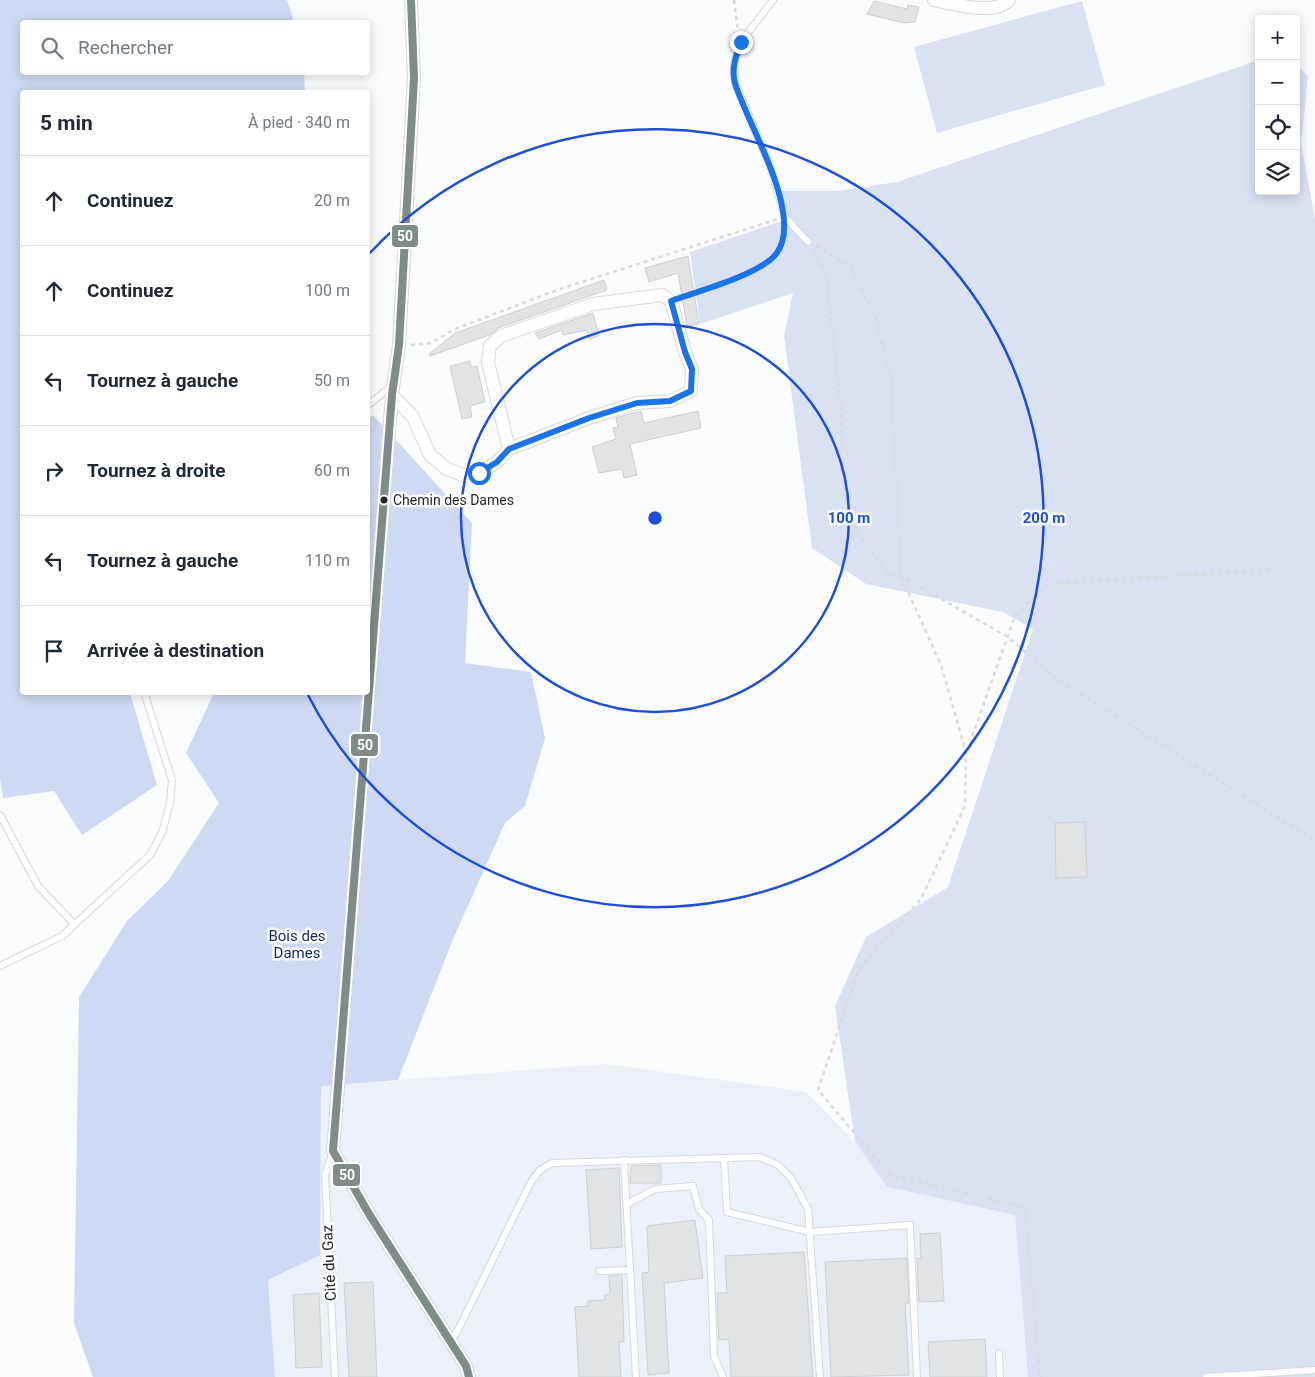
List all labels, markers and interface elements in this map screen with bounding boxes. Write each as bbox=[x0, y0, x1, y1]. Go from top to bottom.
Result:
map controls bbox=[1255, 15, 1300, 195]
button: + bbox=[1255, 15, 1300, 60]
search box bbox=[20, 20, 370, 75]
route end bbox=[730, 31, 753, 54]
icon: search bbox=[38, 34, 66, 62]
text: Rechercher bbox=[78, 36, 173, 59]
button: − bbox=[1255, 60, 1300, 105]
button: locate bbox=[1255, 105, 1300, 150]
text: 5 min bbox=[40, 111, 93, 135]
text: À pied · 340 m bbox=[248, 113, 350, 132]
button: layers bbox=[1255, 150, 1300, 195]
icon: ahead bbox=[40, 187, 68, 215]
text: Continuez bbox=[87, 189, 173, 212]
text: 20 m bbox=[314, 191, 350, 210]
line badge: 50 bbox=[391, 224, 419, 248]
text: 50 bbox=[397, 228, 413, 244]
icon: ahead bbox=[40, 277, 68, 305]
text: Continuez bbox=[87, 279, 173, 302]
text: 100 m bbox=[305, 281, 350, 300]
icon: left bbox=[40, 367, 68, 395]
text: Tournez à gauche bbox=[87, 369, 238, 392]
text: 50 m bbox=[314, 371, 350, 390]
icon: right bbox=[40, 457, 68, 485]
text: Tournez à droite bbox=[87, 459, 226, 482]
text: 60 m bbox=[314, 461, 350, 480]
route start bbox=[468, 462, 491, 485]
place label: Chemin des Dames bbox=[393, 492, 514, 508]
marker: Chemin des Dames bbox=[379, 495, 389, 505]
centre of rings bbox=[646, 509, 664, 527]
text: 100 m bbox=[828, 509, 870, 527]
text: 200 m bbox=[1023, 509, 1065, 527]
icon: left bbox=[40, 547, 68, 575]
text: Tournez à gauche bbox=[87, 549, 238, 572]
text: 110 m bbox=[305, 551, 350, 570]
icon: arrive bbox=[40, 637, 68, 665]
text: Arrivée à destination bbox=[87, 639, 264, 662]
line badge: 50 bbox=[350, 733, 379, 757]
text: 50 bbox=[357, 737, 373, 753]
park label: Bois des Dames bbox=[268, 927, 326, 962]
line badge: 50 bbox=[332, 1163, 361, 1187]
text: 50 bbox=[339, 1167, 355, 1183]
street label: Cité du Gaz bbox=[318, 1224, 340, 1302]

